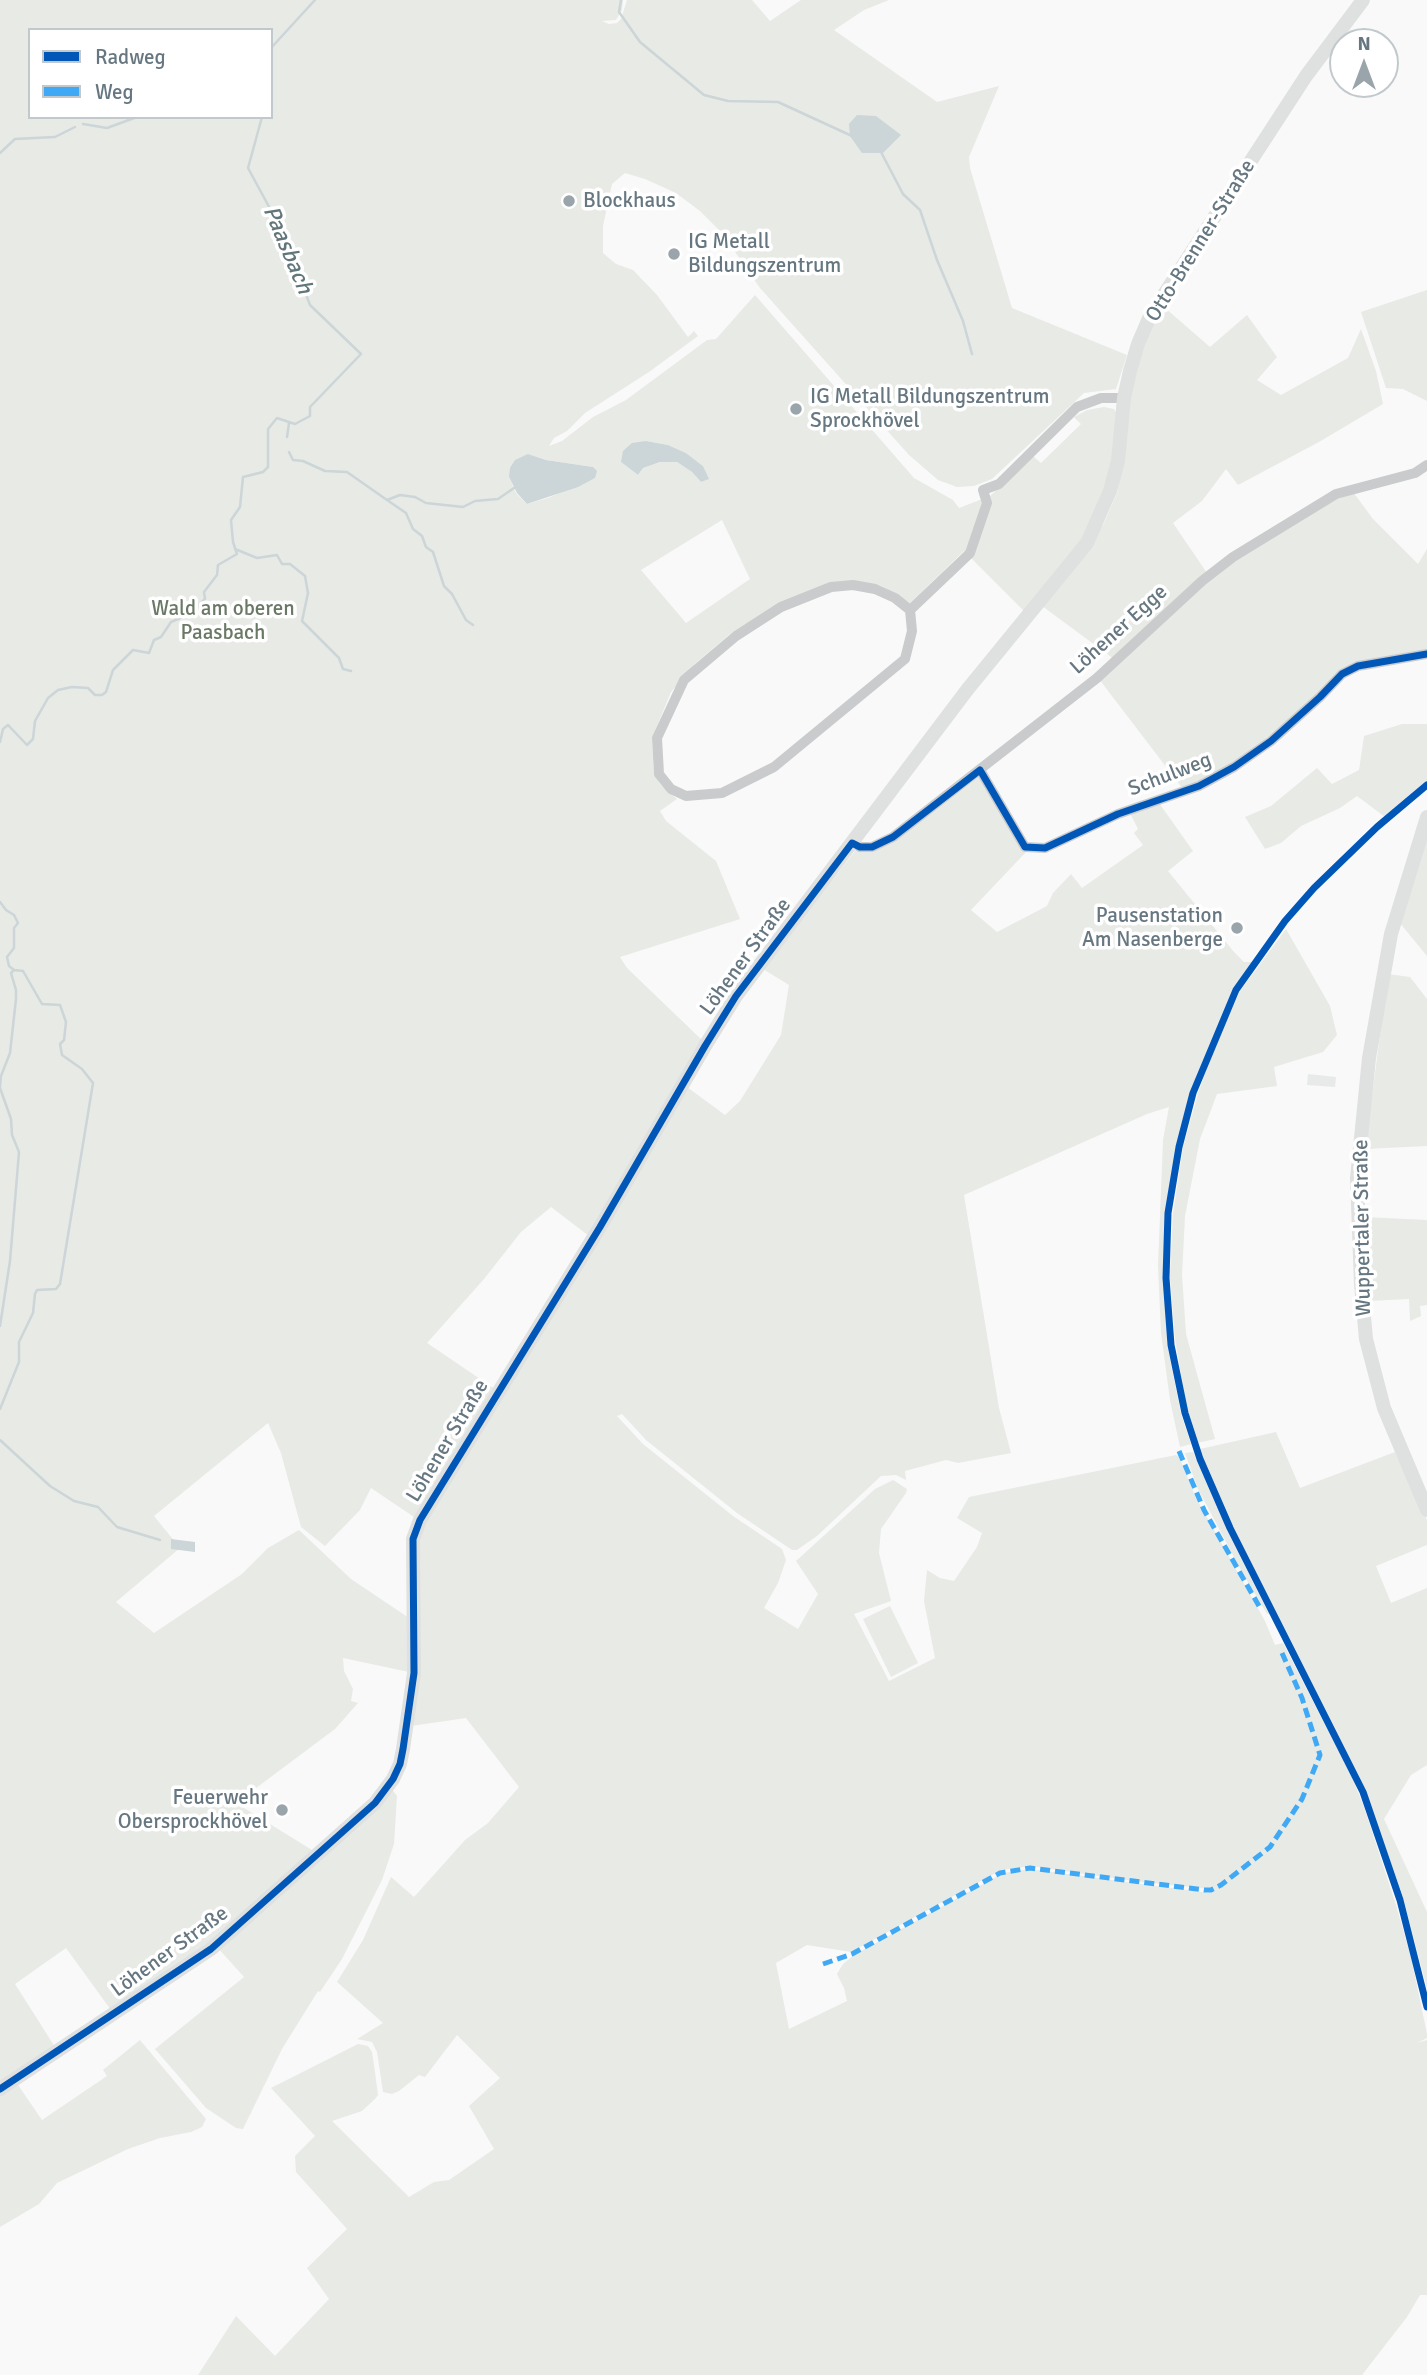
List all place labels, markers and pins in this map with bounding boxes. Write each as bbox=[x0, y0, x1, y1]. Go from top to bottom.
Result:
place label: Blockhaus bbox=[583, 188, 676, 214]
marker: Blockhaus bbox=[561, 193, 577, 209]
place label: IG Metall Bildungszentrum bbox=[688, 229, 841, 279]
marker: IG Metall Bildungszentrum bbox=[666, 246, 682, 262]
place label: IG Metall Bildungszentrum Sprockhövel bbox=[810, 384, 1050, 434]
marker: IG Metall Bildungszentrum Sprockhövel bbox=[788, 401, 804, 417]
place label: Pausenstation Am Nasenberge bbox=[1082, 903, 1223, 953]
marker: Pausenstation Am Nasenberge bbox=[1229, 920, 1245, 936]
place label: Feuerwehr Obersprockhövel bbox=[118, 1785, 268, 1835]
marker: Feuerwehr Obersprockhövel bbox=[274, 1802, 290, 1818]

